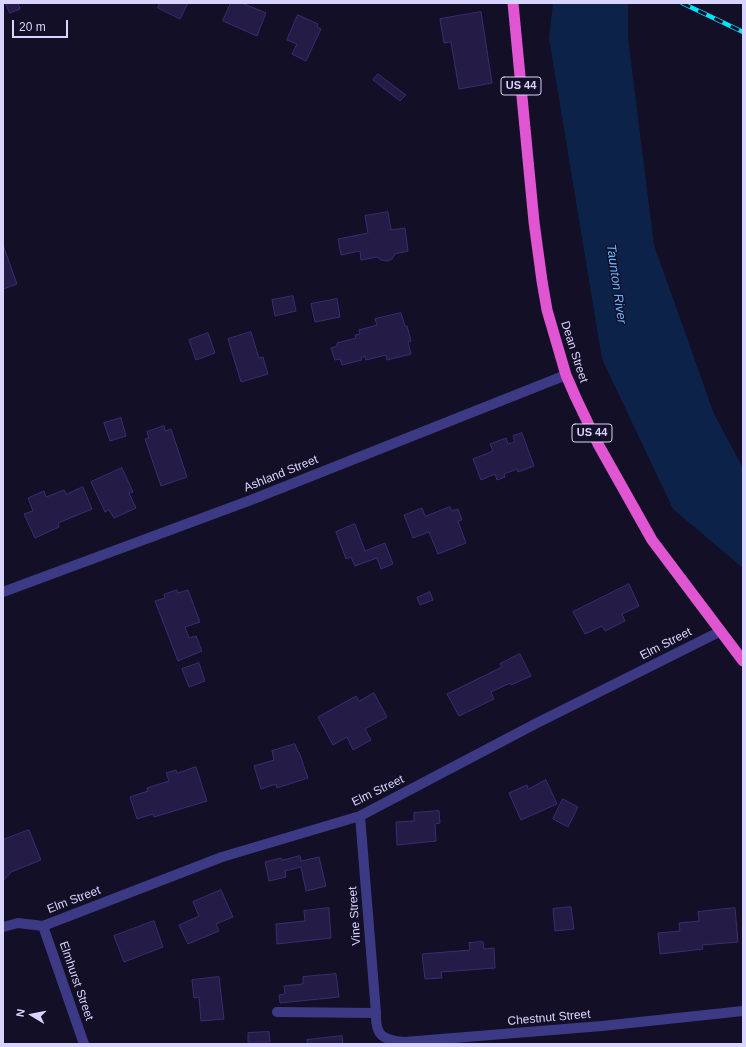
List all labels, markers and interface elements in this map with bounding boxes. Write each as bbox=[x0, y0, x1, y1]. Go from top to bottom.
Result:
scale bar bbox=[14, 12, 70, 38]
text: 20 m bbox=[19, 20, 46, 34]
road number: US 44 bbox=[501, 77, 541, 95]
water label: Taunton River bbox=[603, 243, 629, 325]
street label: Dean Street bbox=[557, 319, 591, 385]
road number: US 44 bbox=[572, 424, 612, 442]
street label: Ashland Street bbox=[242, 453, 320, 495]
street label: Elm Street bbox=[638, 625, 694, 663]
street label: Elm Street bbox=[350, 772, 406, 810]
street label: Elm Street bbox=[45, 883, 103, 917]
street label: Vine Street bbox=[346, 886, 364, 946]
street label: Elmhurst Street bbox=[56, 940, 96, 1022]
north arrow bbox=[12, 995, 52, 1035]
street label: Chestnut Street bbox=[507, 1007, 591, 1029]
text: N bbox=[14, 1008, 27, 1018]

